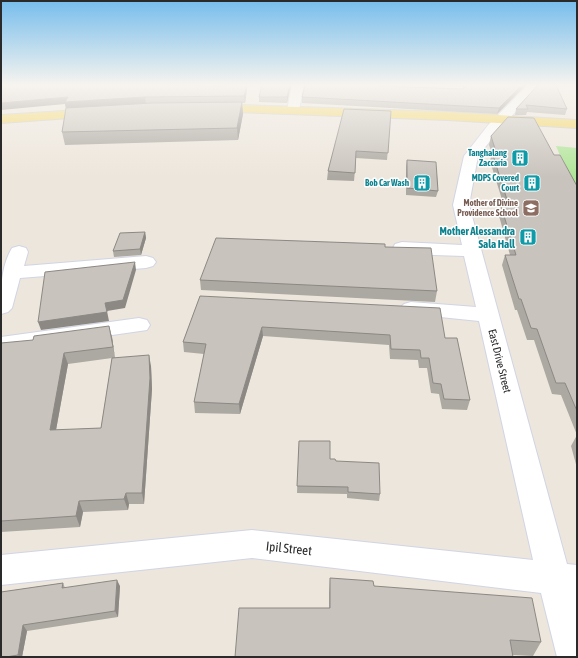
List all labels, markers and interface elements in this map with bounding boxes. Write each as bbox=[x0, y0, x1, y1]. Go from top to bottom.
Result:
place label: Tanghalang Zaccaria bbox=[468, 148, 507, 168]
building icon: Tanghalang Zaccaria bbox=[510, 148, 530, 168]
building icon: Bob Car Wash bbox=[412, 173, 432, 193]
place label: MDPS Covered Court bbox=[472, 173, 519, 193]
building icon: MDPS Covered Court bbox=[522, 173, 542, 193]
place label: Bob Car Wash bbox=[365, 178, 410, 188]
place label: Mother of Divine Providence School bbox=[457, 198, 519, 218]
school or university icon: Mother of Divine Providence School bbox=[521, 198, 541, 218]
place label: Mother Alessandra Sala Hall bbox=[439, 225, 516, 250]
building icon: Mother Alessandra Sala Hall bbox=[518, 227, 538, 247]
street label: East Drive Street bbox=[486, 328, 514, 394]
street label: Ipil Street bbox=[265, 539, 313, 558]

